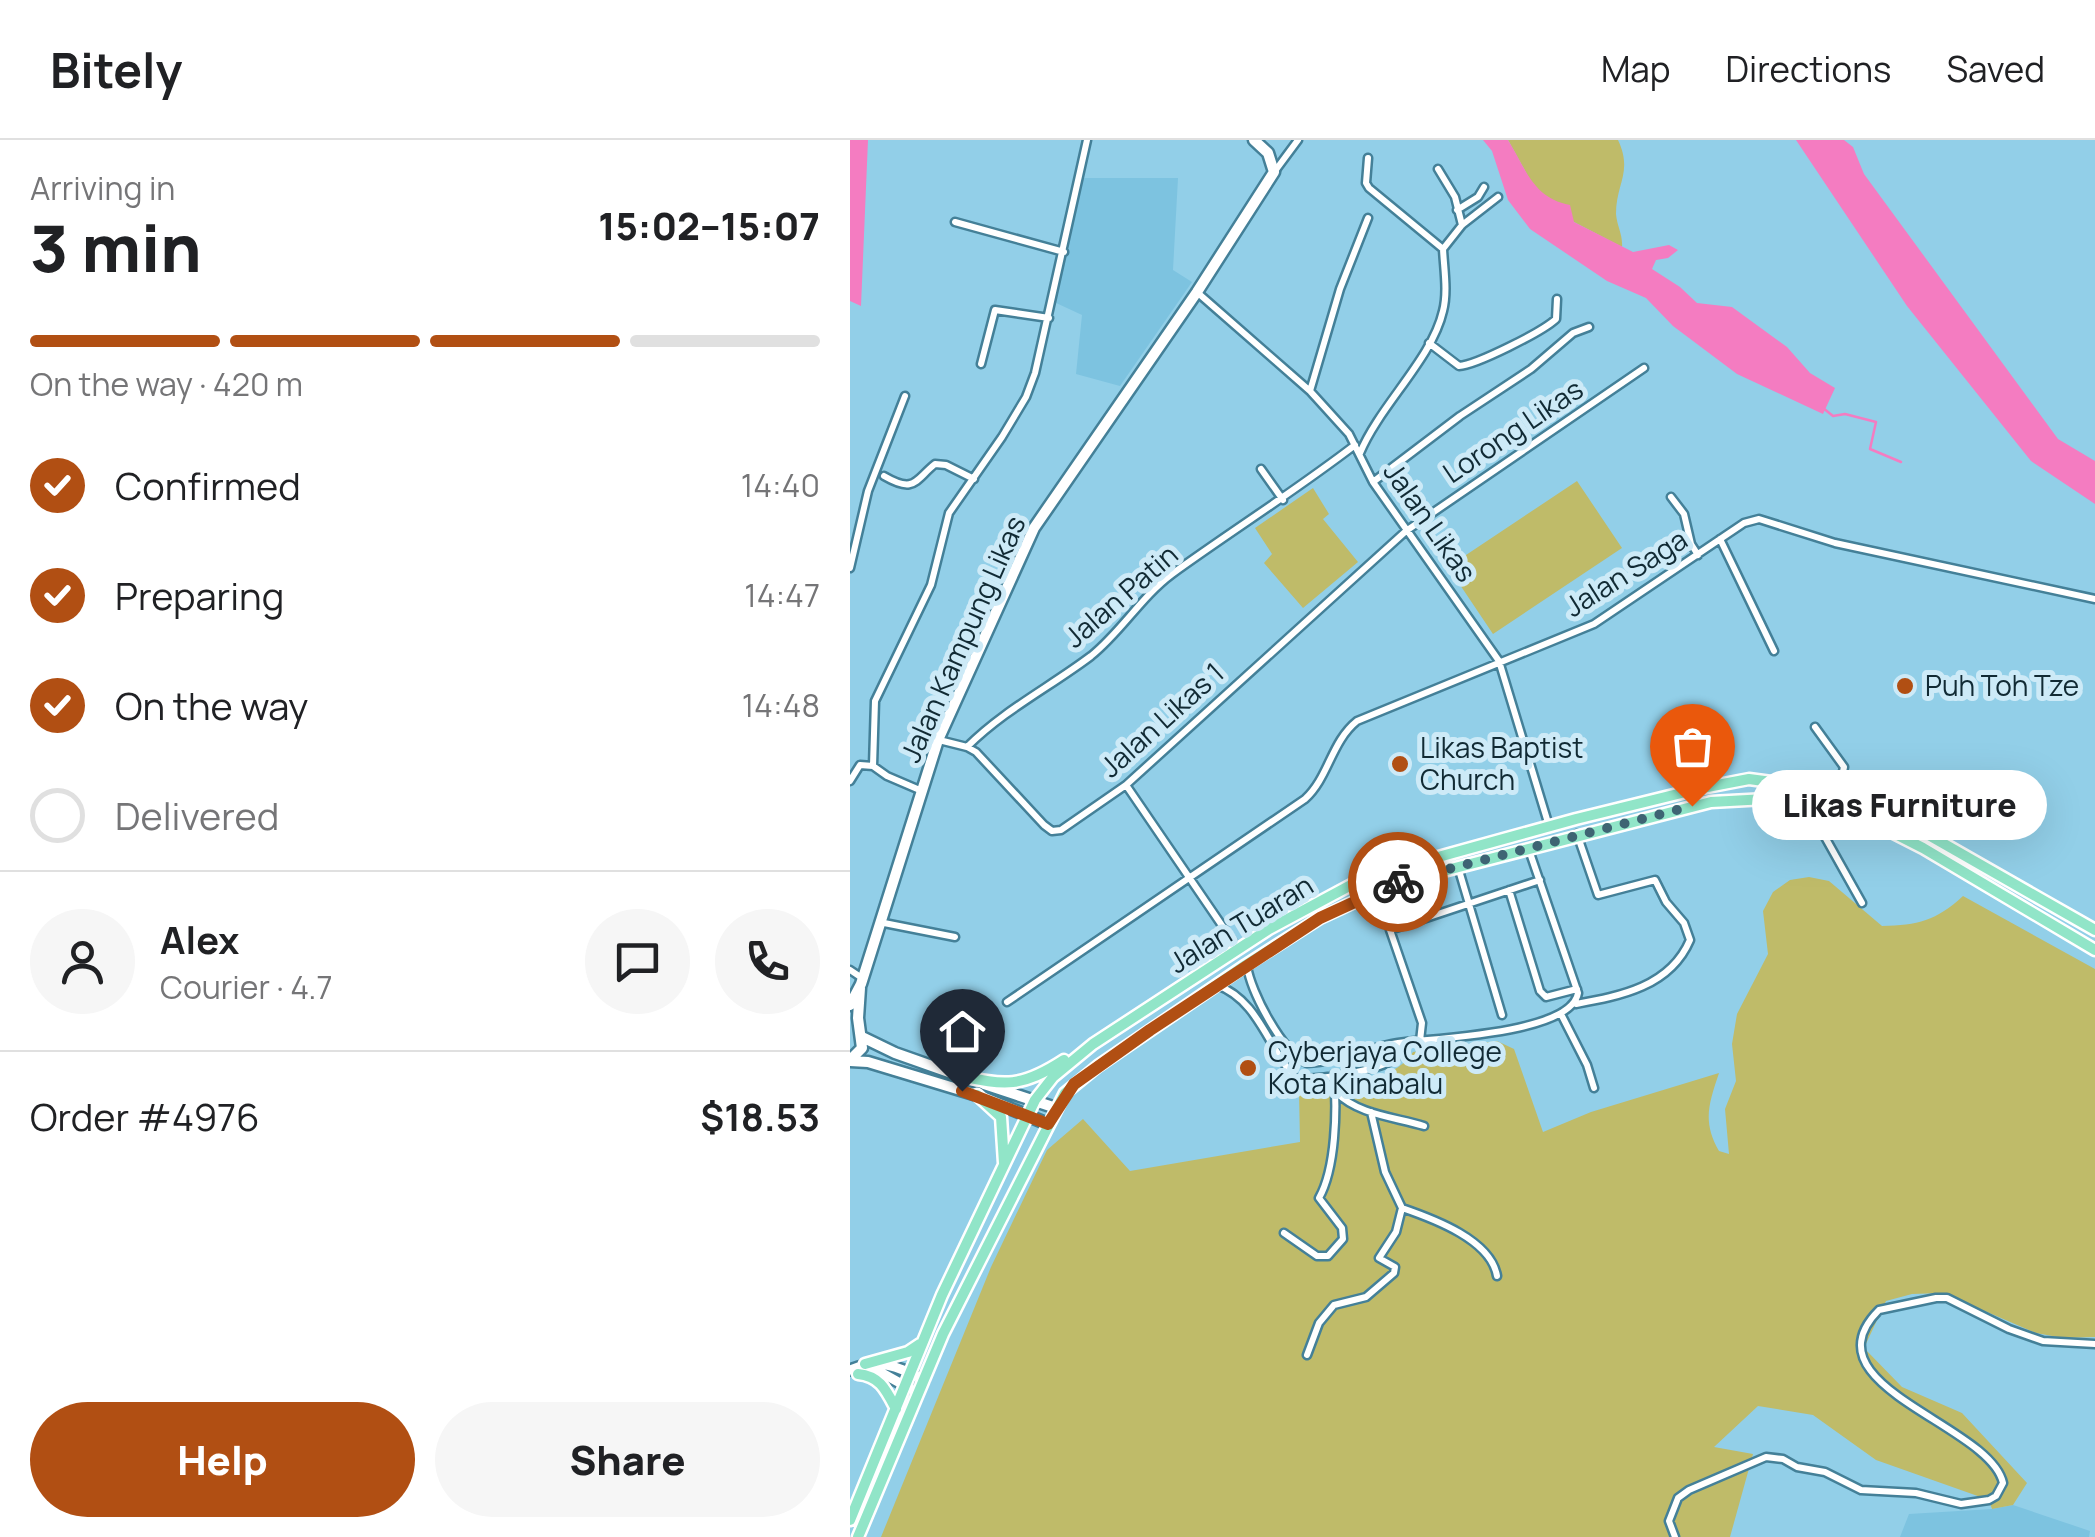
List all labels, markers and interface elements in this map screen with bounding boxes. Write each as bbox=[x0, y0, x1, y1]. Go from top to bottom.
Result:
text: Bitely bbox=[50, 37, 182, 102]
text: Map bbox=[1601, 45, 1671, 93]
text: Directions bbox=[1726, 45, 1891, 93]
text: Saved bbox=[1946, 45, 2045, 93]
text: Arriving in bbox=[30, 166, 175, 210]
text: 15:02–15:07 bbox=[598, 199, 820, 251]
text: 3 min bbox=[30, 203, 202, 292]
text: On the way · 420 m bbox=[30, 362, 303, 406]
street label: Lorong Likas bbox=[1435, 369, 1590, 491]
street label: Jalan Likas bbox=[1376, 454, 1486, 589]
icon: check bbox=[30, 458, 85, 513]
text: Confirmed bbox=[115, 459, 301, 511]
text: 14:40 bbox=[741, 463, 820, 507]
street label: Jalan Kampung Likas bbox=[891, 509, 1033, 768]
street label: Jalan Saga bbox=[1557, 520, 1694, 625]
street label: Jalan Patin bbox=[1055, 535, 1185, 655]
icon: check bbox=[30, 568, 85, 623]
text: Preparing bbox=[115, 569, 284, 621]
text: 14:47 bbox=[744, 573, 820, 617]
street label: Jalan Likas 1 bbox=[1091, 653, 1231, 785]
place label: Puh Toh Tze bbox=[1925, 666, 2079, 704]
marker: Puh Toh Tze bbox=[1894, 675, 1916, 697]
icon: check bbox=[30, 678, 85, 733]
text: On the way bbox=[115, 679, 308, 731]
text: 14:48 bbox=[742, 683, 820, 727]
pin bbox=[1650, 704, 1735, 807]
icon: bag bbox=[1665, 719, 1720, 774]
place label: Likas Baptist Church bbox=[1420, 728, 1584, 798]
marker: Likas Baptist Church bbox=[1389, 753, 1411, 775]
callout: Likas Furniture bbox=[1752, 771, 2047, 841]
text: Likas Furniture bbox=[1782, 783, 2017, 827]
text: Delivered bbox=[115, 789, 279, 841]
courier bbox=[1348, 832, 1448, 932]
icon: bike bbox=[1371, 855, 1426, 910]
street label: Jalan Tuaran bbox=[1161, 865, 1320, 981]
button: person bbox=[30, 909, 135, 1014]
button: chat bbox=[585, 909, 690, 1014]
button: phone bbox=[715, 909, 820, 1014]
text: Alex bbox=[160, 913, 239, 965]
text: Courier · 4.7 bbox=[160, 965, 333, 1009]
pin bbox=[920, 989, 1005, 1092]
icon: home bbox=[935, 1004, 990, 1059]
place label: Cyberjaya College Kota Kinabalu bbox=[1268, 1032, 1502, 1102]
marker: Cyberjaya College Kota Kinabalu bbox=[1237, 1057, 1259, 1079]
text: Order #4976 bbox=[30, 1090, 260, 1142]
text: $18.53 bbox=[700, 1090, 820, 1142]
button: Help bbox=[30, 1402, 415, 1517]
button: Share bbox=[435, 1402, 820, 1517]

